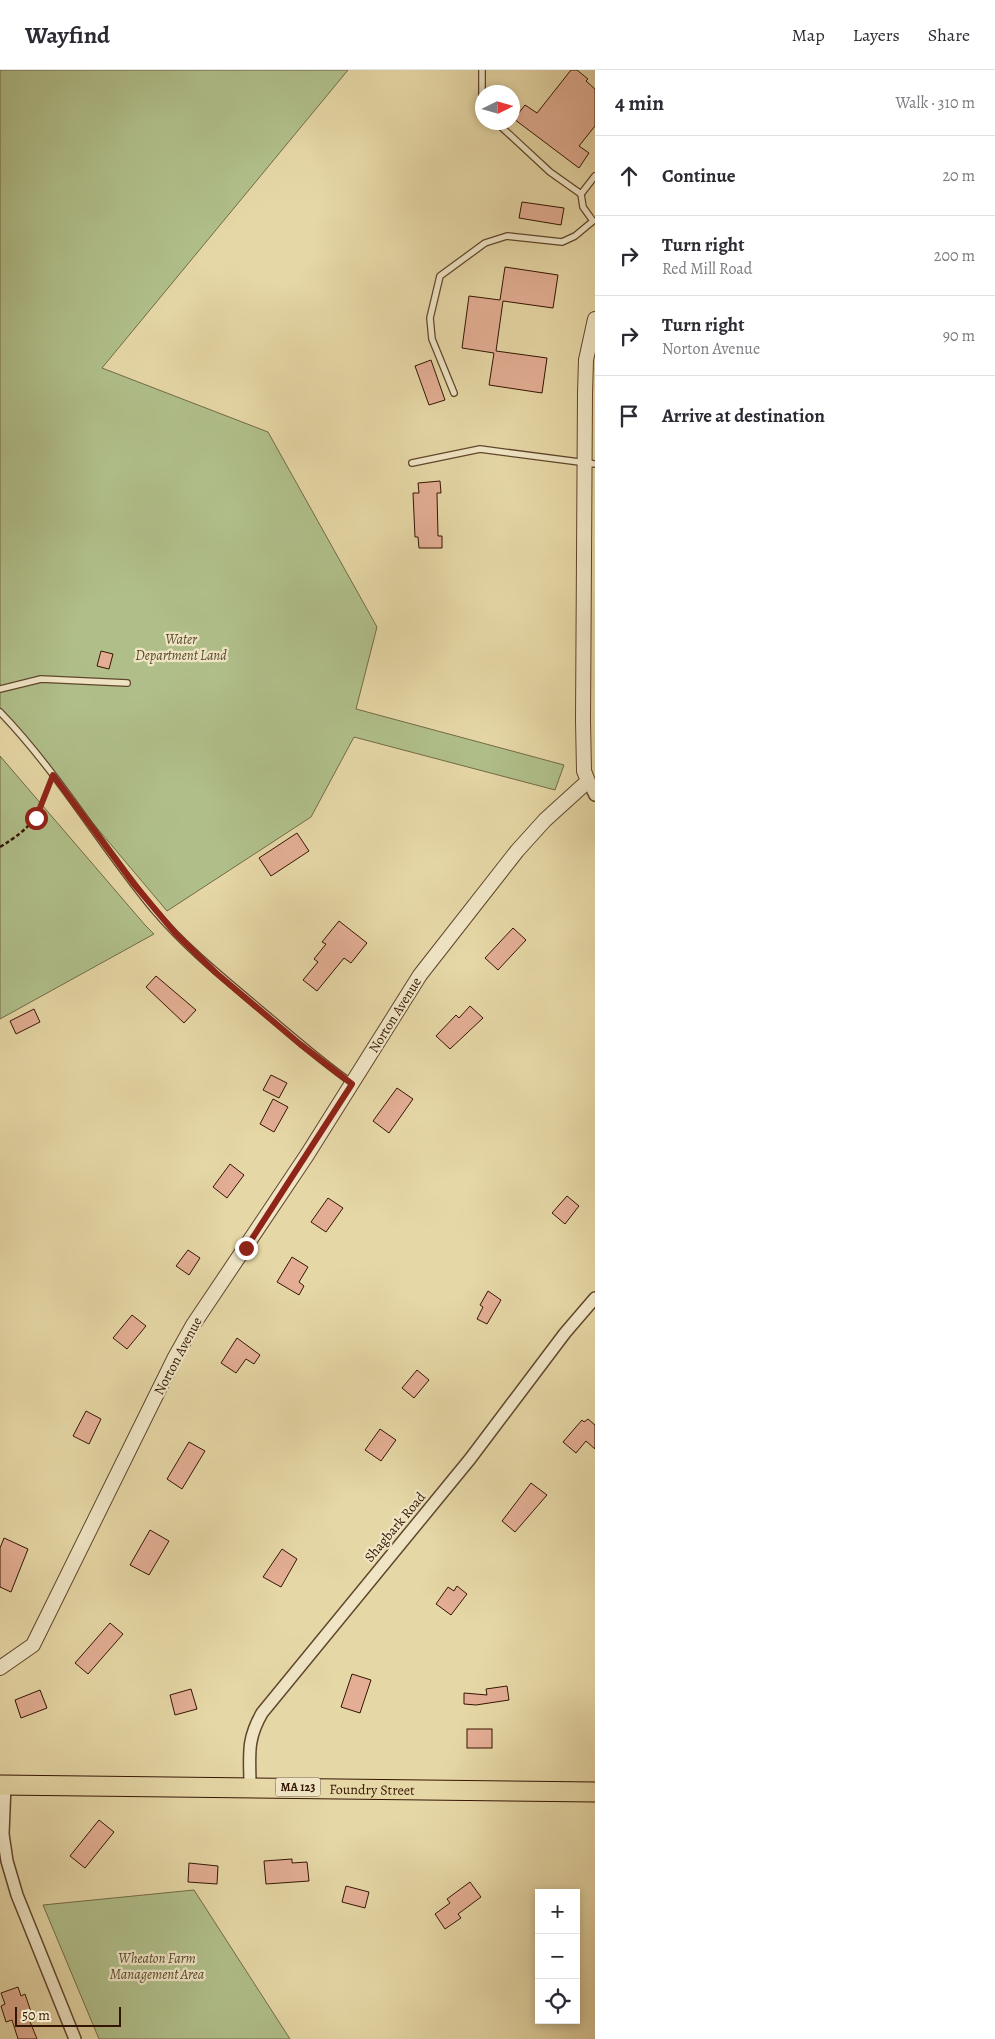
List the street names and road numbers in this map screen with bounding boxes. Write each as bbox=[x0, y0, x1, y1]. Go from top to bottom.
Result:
street label: Norton Avenue bbox=[364, 974, 426, 1056]
street label: Norton Avenue bbox=[149, 1314, 207, 1398]
street label: Shagbark Road bbox=[360, 1488, 430, 1566]
road number: MA 123 bbox=[276, 1778, 320, 1796]
street label: Foundry Street bbox=[329, 1779, 415, 1799]

